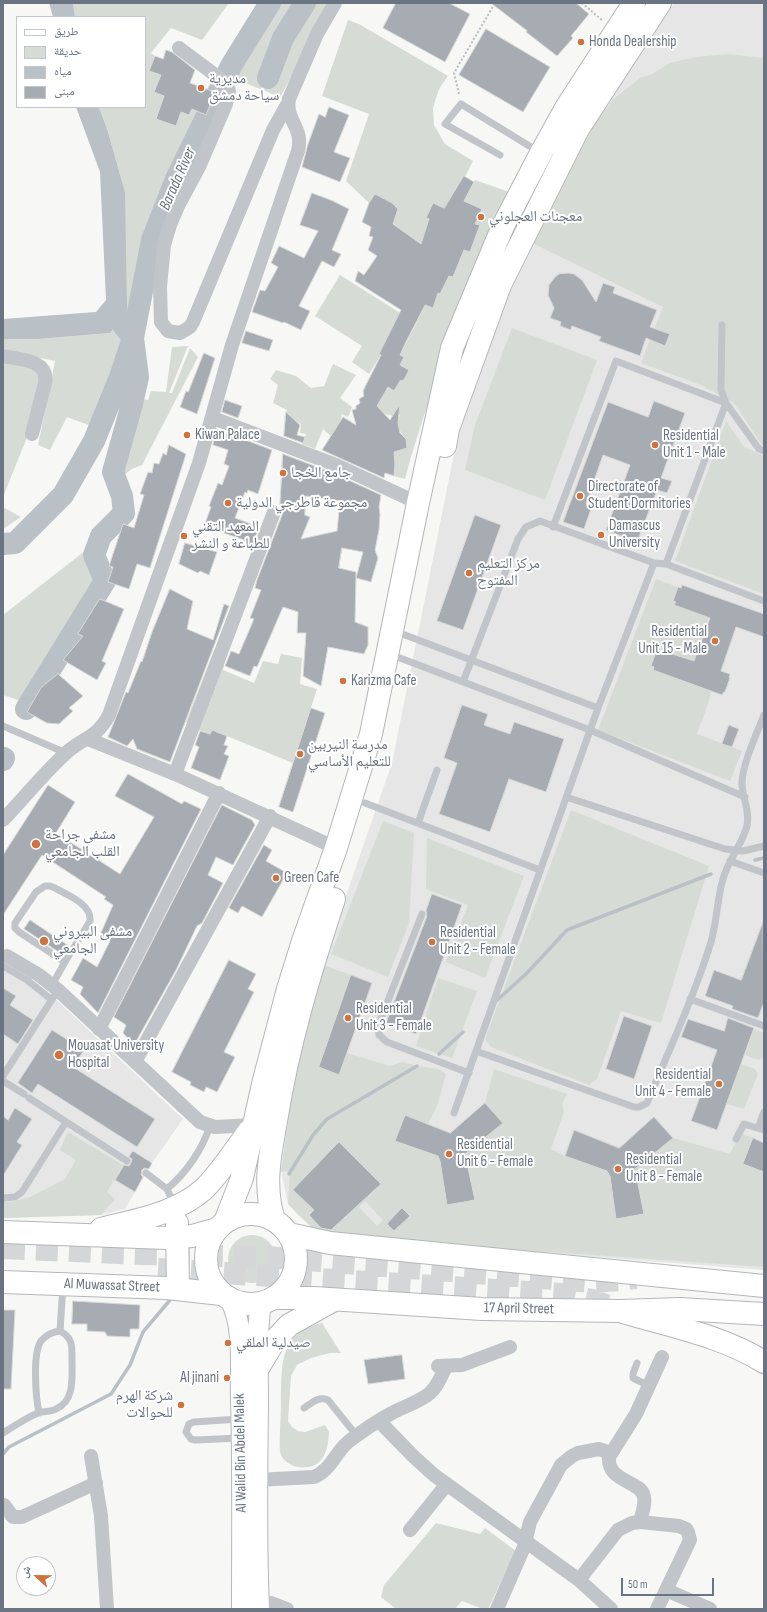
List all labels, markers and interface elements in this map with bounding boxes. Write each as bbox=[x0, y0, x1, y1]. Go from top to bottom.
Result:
legend bbox=[16, 16, 146, 108]
text: طريق bbox=[54, 24, 79, 39]
place label: Honda Dealership bbox=[589, 33, 677, 51]
marker: Honda Dealership bbox=[576, 37, 586, 47]
text: حديقة bbox=[54, 44, 82, 59]
text: مياه bbox=[54, 64, 72, 79]
place label: مديرية سياحة دمشق bbox=[209, 70, 279, 105]
marker: مديرية سياحة دمشق bbox=[196, 83, 206, 93]
text: مبنى bbox=[54, 84, 75, 99]
water label: Barada River bbox=[156, 145, 200, 213]
place label: معجنات العجلوني bbox=[489, 208, 582, 226]
marker: معجنات العجلوني bbox=[476, 212, 486, 222]
place label: Kiwan Palace bbox=[195, 426, 260, 444]
place label: Residential Unit 1 - Male bbox=[663, 427, 726, 462]
marker: Kiwan Palace bbox=[182, 430, 192, 440]
marker: Residential Unit 1 - Male bbox=[650, 440, 660, 450]
place label: جامع الخجا bbox=[291, 464, 351, 482]
marker: جامع الخجا bbox=[278, 468, 288, 478]
place label: Directorate of Student Dormitories bbox=[588, 478, 691, 513]
marker: Directorate of Student Dormitories bbox=[575, 491, 585, 501]
place label: مجموعة قاطرجي الدولية bbox=[236, 494, 367, 512]
marker: مجموعة قاطرجي الدولية bbox=[223, 498, 233, 508]
place label: Damascus University bbox=[609, 517, 660, 552]
place label: المعهد التقني للطباعة و النشر bbox=[192, 518, 270, 553]
marker: Damascus University bbox=[596, 530, 606, 540]
marker: المعهد التقني للطباعة و النشر bbox=[179, 531, 189, 541]
place label: مركز التعليم المفتوح bbox=[477, 555, 540, 590]
marker: مركز التعليم المفتوح bbox=[464, 568, 474, 578]
place label: Residential Unit 15 - Male bbox=[638, 623, 707, 658]
marker: Residential Unit 15 - Male bbox=[710, 636, 720, 646]
place label: Karizma Cafe bbox=[351, 672, 417, 690]
marker: Karizma Cafe bbox=[338, 676, 348, 686]
place label: مدرسة النيربين للتعليم الأساسي bbox=[308, 736, 391, 771]
marker: مدرسة النيربين للتعليم الأساسي bbox=[295, 749, 305, 759]
place label: مشفى جراحة القلب الجامعي bbox=[45, 826, 120, 861]
marker: مشفى جراحة القلب الجامعي bbox=[30, 838, 42, 850]
place label: Green Cafe bbox=[284, 869, 339, 887]
marker: Green Cafe bbox=[271, 873, 281, 883]
place label: مشفى البيروني الجامعي bbox=[53, 923, 132, 958]
place label: Residential Unit 2 - Female bbox=[440, 924, 516, 959]
marker: مشفى البيروني الجامعي bbox=[38, 935, 50, 947]
marker: Residential Unit 2 - Female bbox=[427, 937, 437, 947]
place label: Residential Unit 3 - Female bbox=[356, 1000, 432, 1035]
marker: Residential Unit 3 - Female bbox=[343, 1013, 353, 1023]
place label: Mouasat University Hospital bbox=[68, 1037, 164, 1072]
marker: Mouasat University Hospital bbox=[53, 1049, 65, 1061]
place label: Residential Unit 4 - Female bbox=[635, 1066, 711, 1101]
marker: Residential Unit 4 - Female bbox=[714, 1079, 724, 1089]
place label: Residential Unit 6 - Female bbox=[457, 1136, 533, 1171]
marker: Residential Unit 6 - Female bbox=[444, 1149, 454, 1159]
place label: Residential Unit 8 - Female bbox=[626, 1151, 702, 1186]
marker: Residential Unit 8 - Female bbox=[613, 1164, 623, 1174]
street label: Al Muwassat Street bbox=[64, 1275, 160, 1297]
street label: 17 April Street bbox=[484, 1299, 554, 1319]
place label: صيدلية الملقي bbox=[236, 1334, 311, 1352]
marker: صيدلية الملقي bbox=[223, 1338, 233, 1348]
place label: Al jinani bbox=[180, 1369, 219, 1387]
marker: Al jinani bbox=[222, 1373, 232, 1383]
place label: شركة الهرم للحوالات bbox=[116, 1387, 173, 1422]
street label: Al Walid Bin Abdel Malek bbox=[231, 1393, 251, 1513]
marker: شركة الهرم للحوالات bbox=[176, 1400, 186, 1410]
north arrow bbox=[16, 1556, 56, 1596]
text: ش bbox=[17, 1564, 34, 1580]
scale bar bbox=[623, 1570, 716, 1596]
text: 50 m bbox=[628, 1577, 648, 1592]

